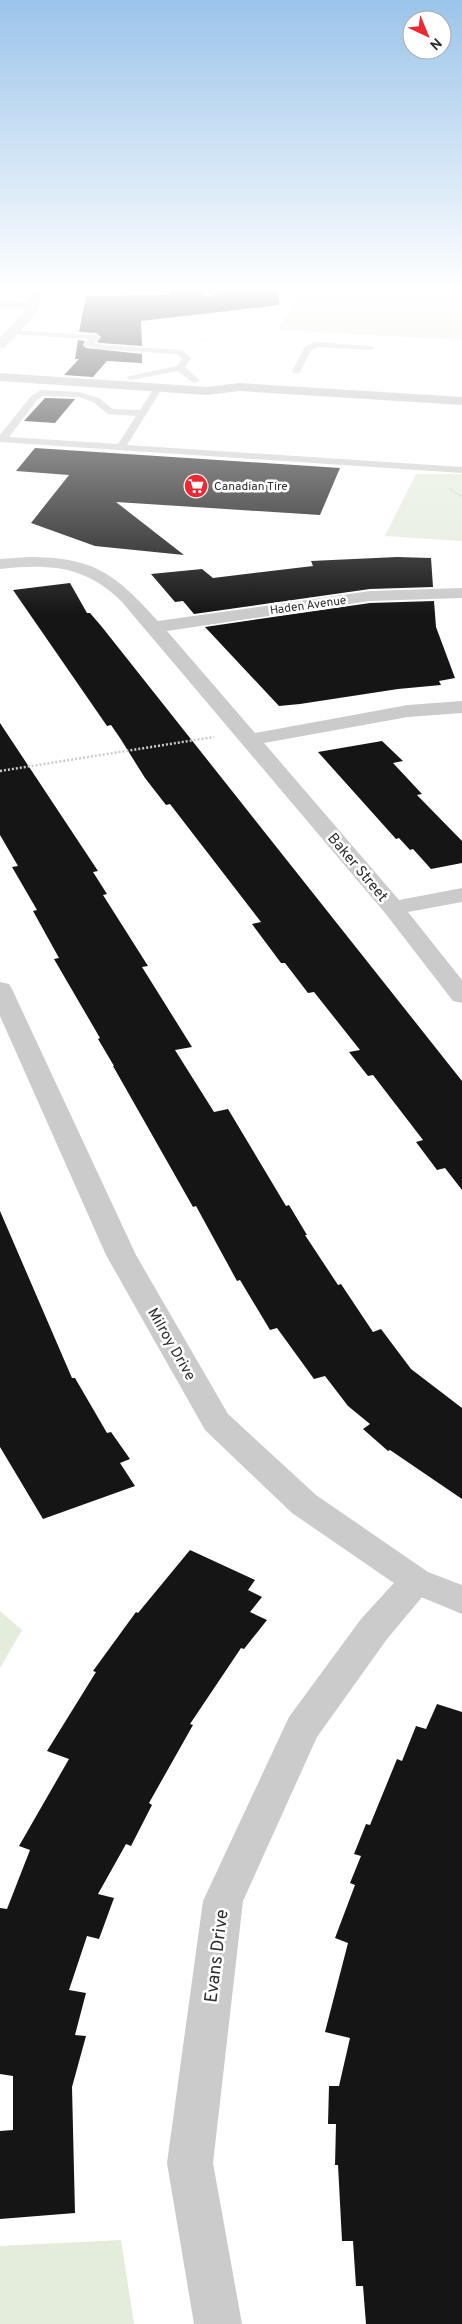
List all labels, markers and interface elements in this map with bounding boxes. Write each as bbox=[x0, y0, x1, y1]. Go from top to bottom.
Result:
north arrow bbox=[402, 10, 452, 60]
text: N bbox=[425, 34, 445, 53]
supermarket icon: Canadian Tire bbox=[183, 473, 209, 499]
place label: Canadian Tire bbox=[214, 479, 288, 495]
street label: Haden Avenue bbox=[269, 593, 347, 619]
street label: Baker Street bbox=[322, 830, 391, 906]
street label: Milroy Drive bbox=[142, 1305, 199, 1384]
street label: Evans Drive bbox=[200, 1908, 235, 2004]

